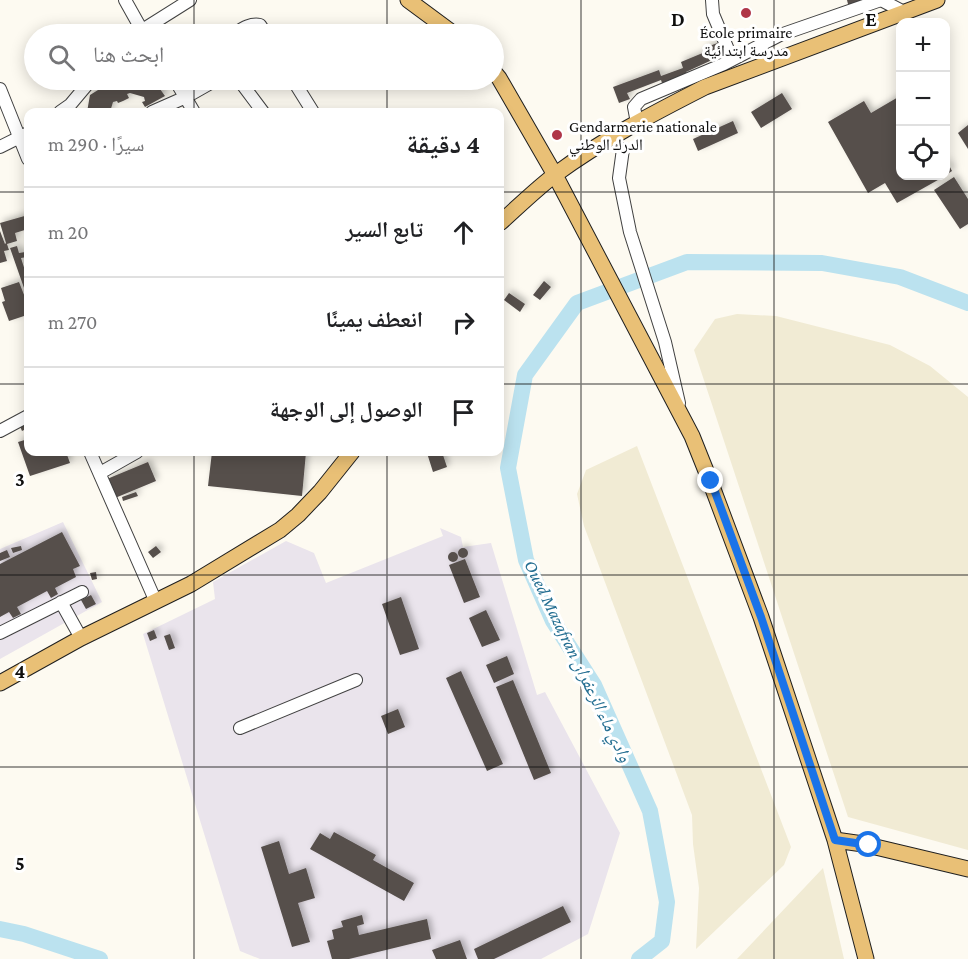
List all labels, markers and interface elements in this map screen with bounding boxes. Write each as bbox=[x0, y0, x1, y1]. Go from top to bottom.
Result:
marker: École primaire مدرسة ابتدائية bbox=[739, 6, 753, 20]
text: D bbox=[671, 8, 685, 30]
text: E bbox=[865, 8, 877, 30]
map controls bbox=[896, 18, 950, 180]
button: + bbox=[896, 18, 950, 72]
search box bbox=[24, 24, 504, 90]
place label: École primaire مدرسة ابتدائية bbox=[700, 24, 792, 60]
icon: search bbox=[45, 41, 78, 74]
text: ابحث هنا bbox=[93, 42, 164, 67]
button: − bbox=[896, 72, 950, 126]
place label: Gendarmerie nationale الدرك الوطني bbox=[569, 118, 717, 157]
button: locate bbox=[896, 126, 950, 180]
marker: Gendarmerie nationale الدرك الوطني bbox=[550, 128, 564, 142]
text: 4 دقيقة bbox=[406, 130, 480, 159]
text: سيرًا · 290 m bbox=[48, 133, 144, 155]
icon: ahead bbox=[447, 216, 480, 249]
text: تابع السير bbox=[345, 217, 423, 242]
text: 20 m bbox=[48, 221, 89, 243]
icon: right bbox=[447, 306, 480, 339]
text: انعطف يمينًا bbox=[325, 307, 423, 332]
text: 270 m bbox=[48, 311, 97, 333]
icon: arrive bbox=[447, 396, 480, 429]
text: الوصول إلى الوجهة bbox=[270, 397, 423, 422]
route end bbox=[697, 467, 723, 493]
text: 3 bbox=[15, 468, 25, 490]
water label: Oued Mazafran وادي ماء الزعفران bbox=[516, 557, 636, 768]
text: 4 bbox=[15, 660, 26, 682]
route start bbox=[855, 831, 881, 857]
text: 5 bbox=[15, 852, 25, 874]

